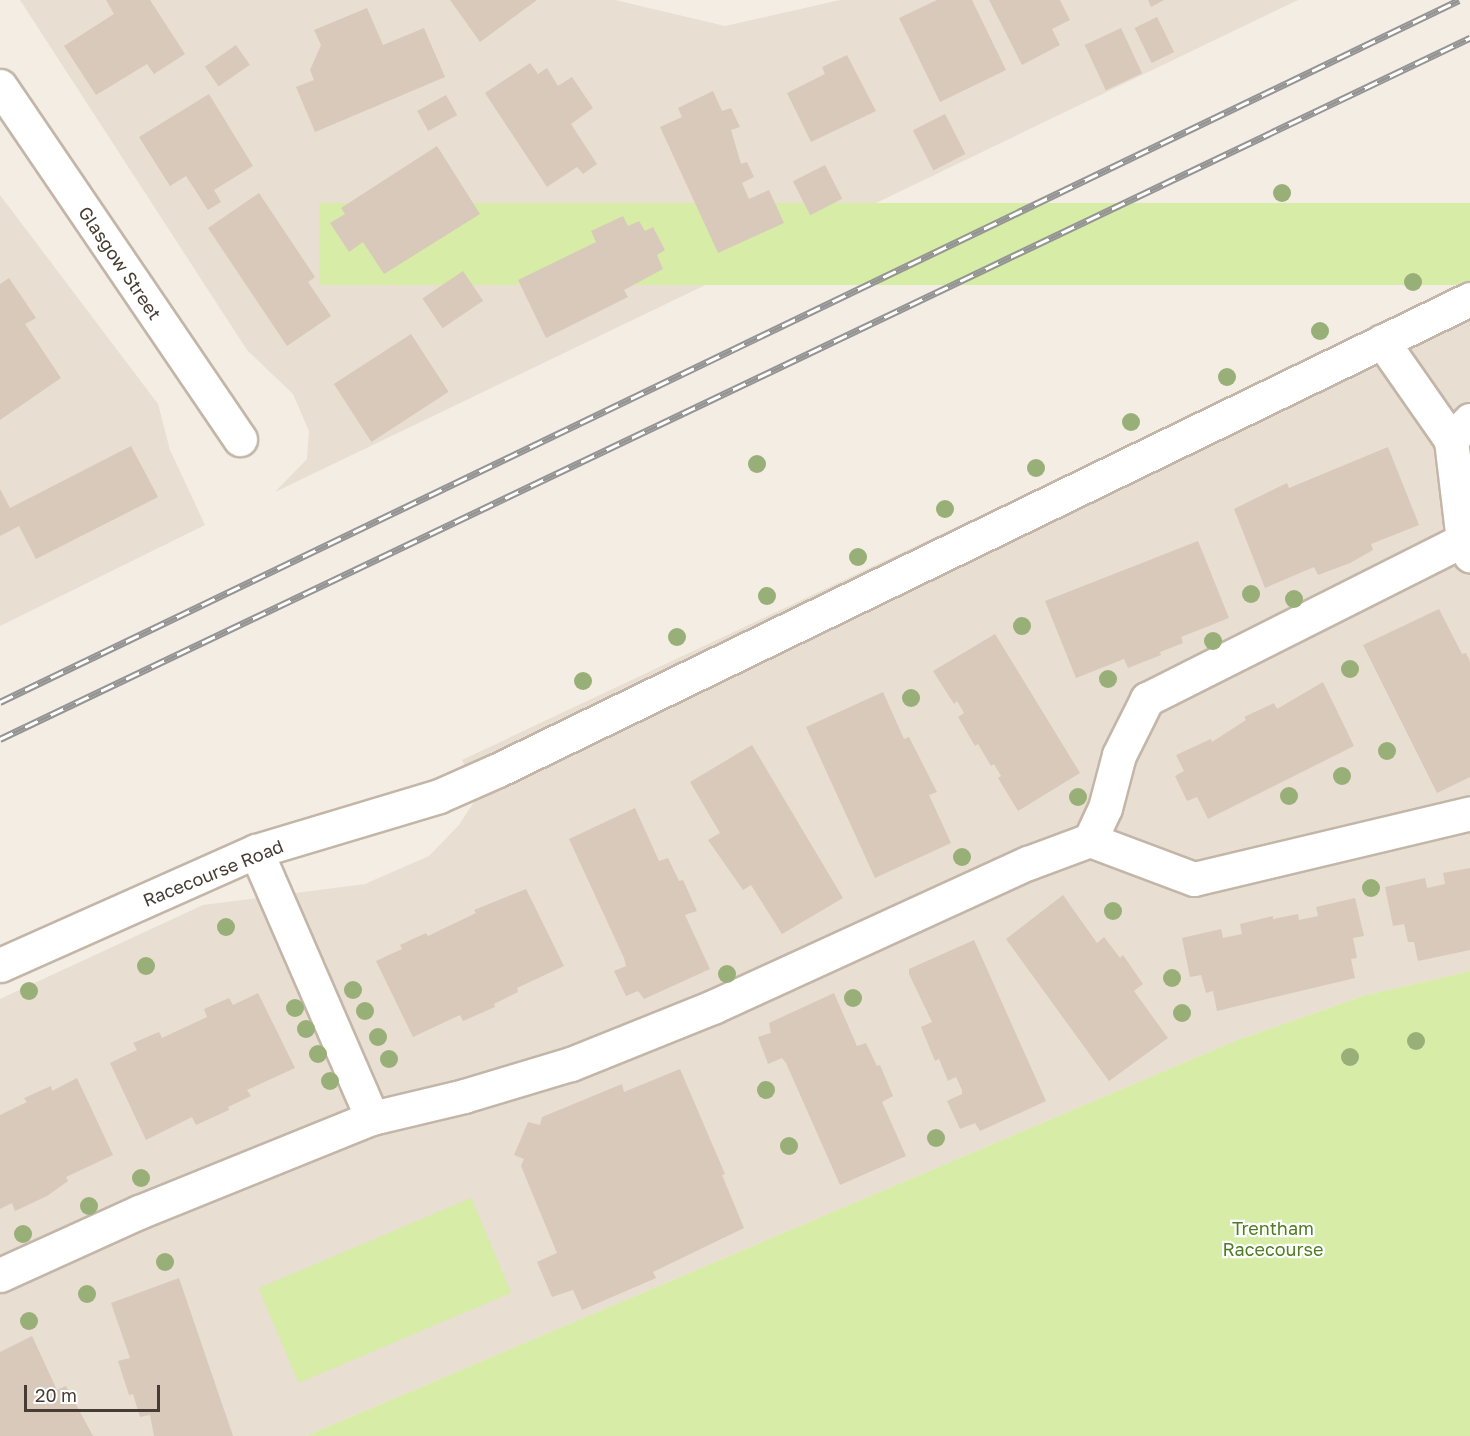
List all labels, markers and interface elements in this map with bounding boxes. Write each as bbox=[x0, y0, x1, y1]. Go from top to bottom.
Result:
street label: Glasgow Street bbox=[74, 202, 166, 324]
street label: Racecourse Road bbox=[140, 835, 286, 911]
park label: Trentham Racecourse bbox=[1223, 1218, 1323, 1260]
scale bar bbox=[27, 1373, 164, 1411]
text: 20 m bbox=[35, 1384, 77, 1406]

